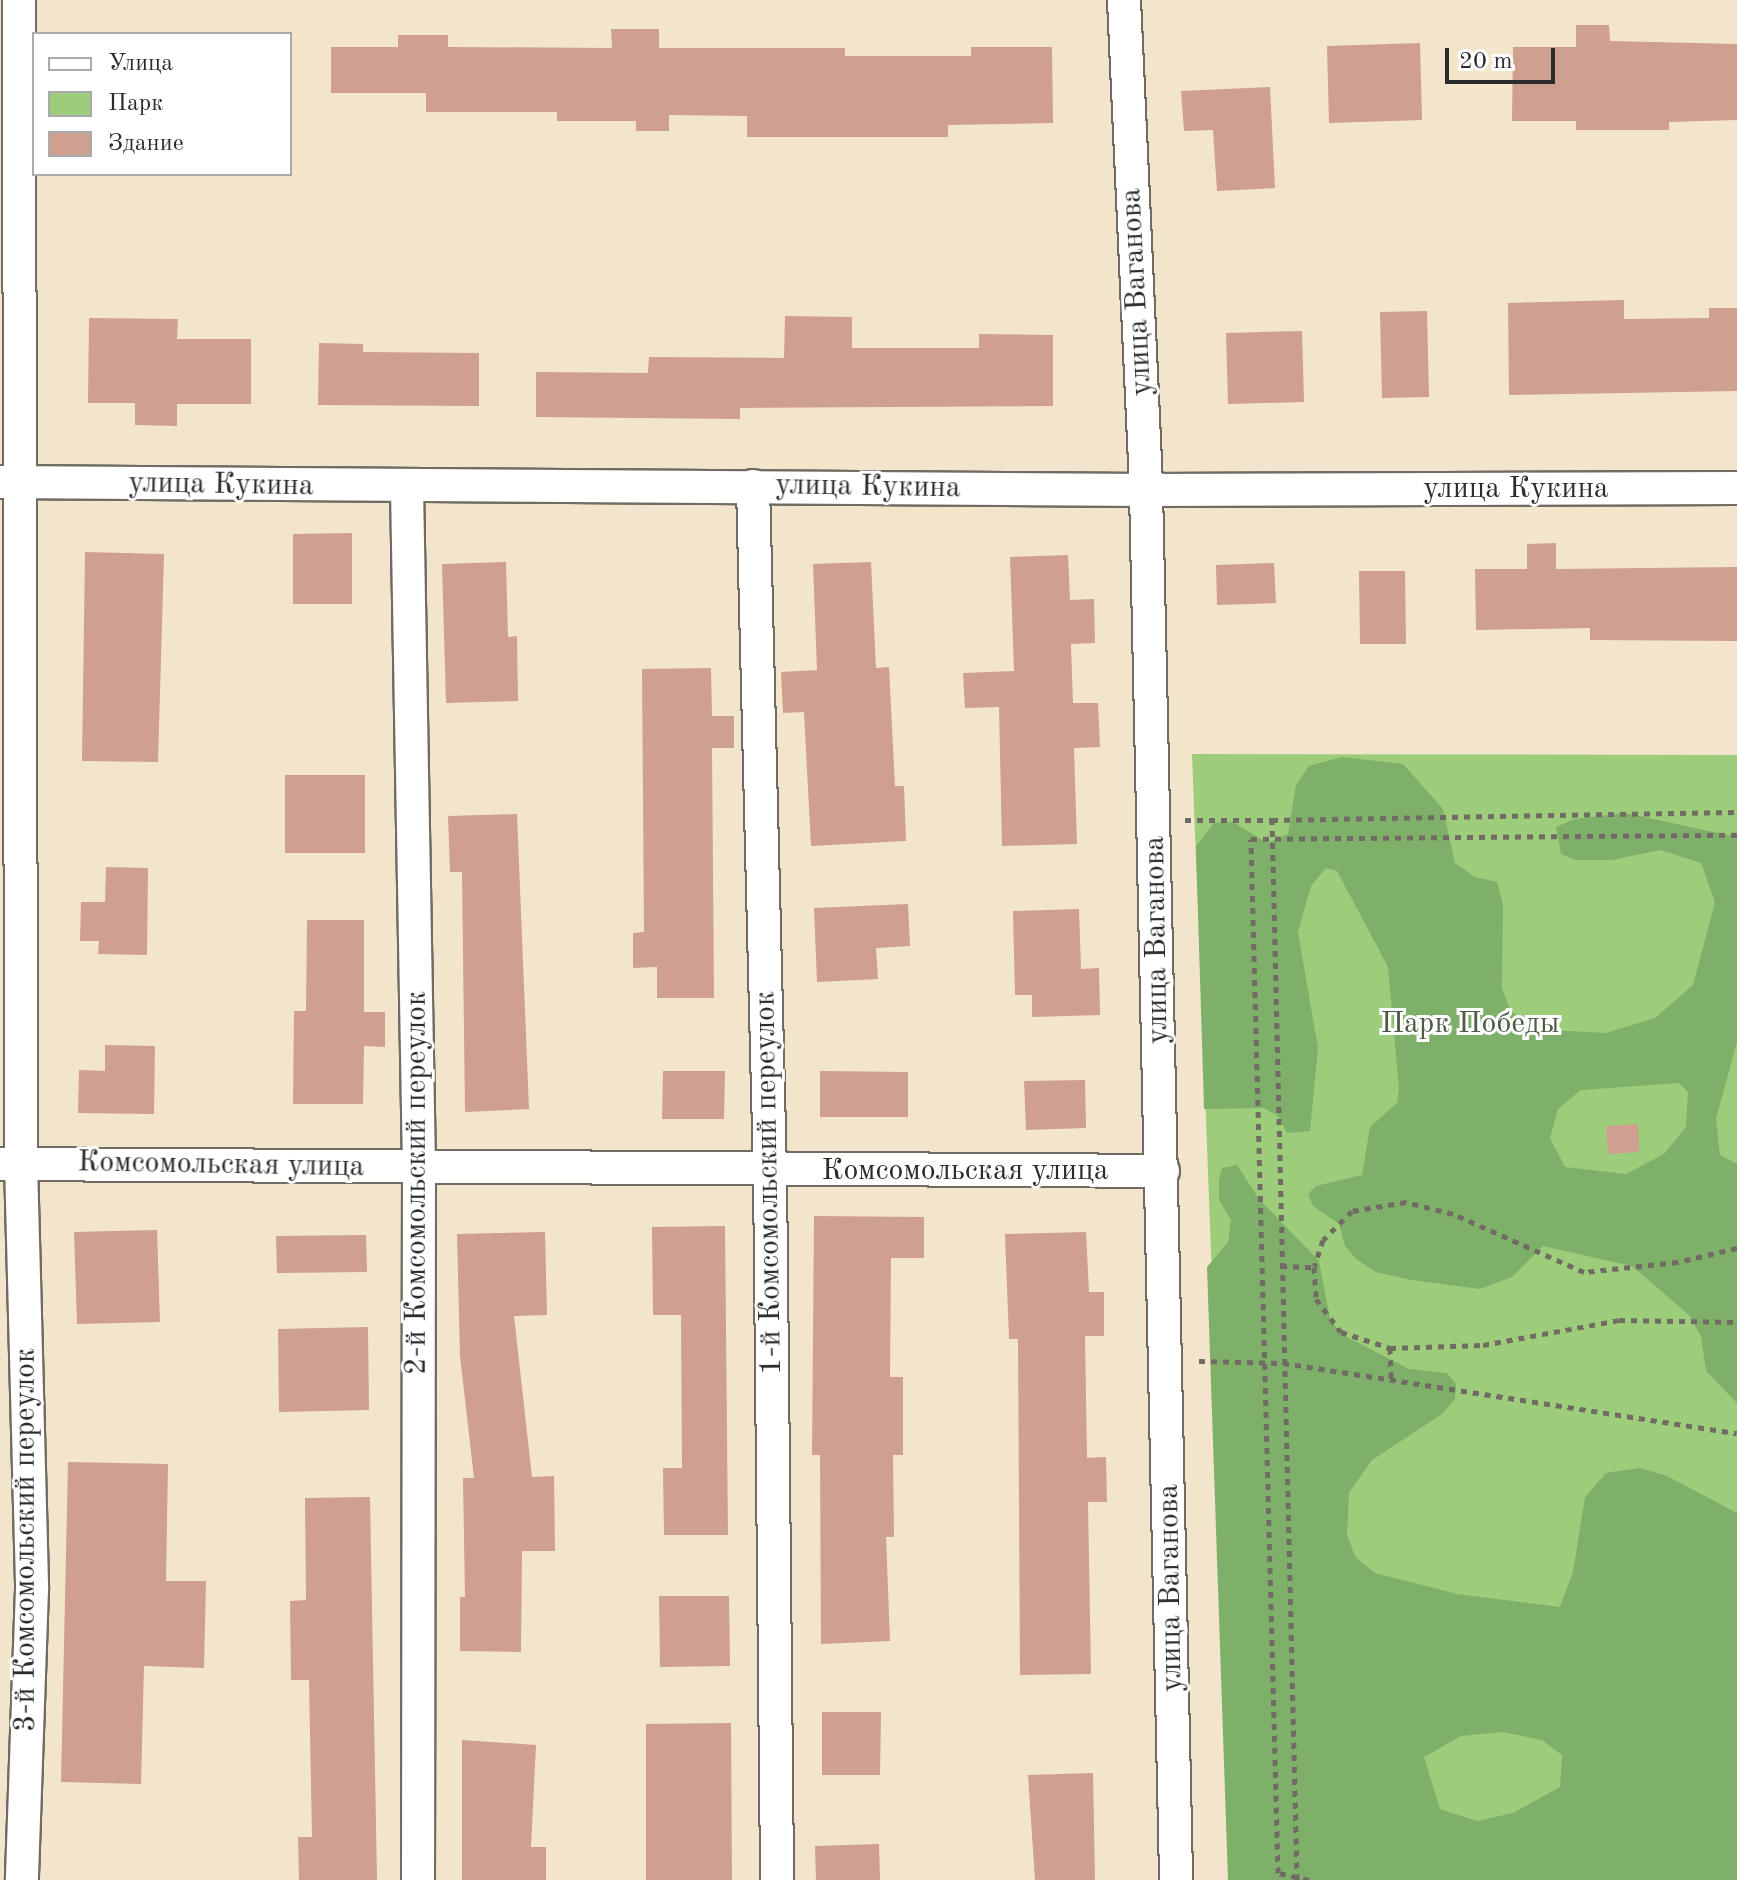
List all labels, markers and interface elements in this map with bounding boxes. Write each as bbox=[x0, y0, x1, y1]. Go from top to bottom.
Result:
legend bbox=[32, 32, 292, 176]
scale bar bbox=[1449, 32, 1559, 82]
text: 20 m bbox=[1459, 50, 1513, 74]
text: Улица bbox=[108, 52, 173, 76]
text: Парк bbox=[108, 92, 163, 116]
text: Здание bbox=[108, 132, 184, 156]
street label: улица Ваганова bbox=[1114, 187, 1160, 397]
street label: улица Кукина bbox=[128, 465, 314, 505]
street label: улица Кукина bbox=[775, 467, 961, 507]
street label: улица Кукина bbox=[1423, 471, 1609, 507]
street label: улица Ваганова bbox=[1137, 836, 1177, 1044]
street label: 2-й Комсомольский переулок bbox=[399, 991, 435, 1375]
street label: 1-й Комсомольский переулок bbox=[748, 991, 790, 1375]
park label: Парк Победы bbox=[1380, 1006, 1560, 1042]
street label: Комсомольская улица bbox=[77, 1144, 365, 1186]
street label: Комсомольская улица bbox=[822, 1153, 1108, 1189]
street label: 3-й Комсомольский переулок bbox=[8, 1348, 44, 1732]
street label: улица Ваганова bbox=[1151, 1484, 1191, 1692]

